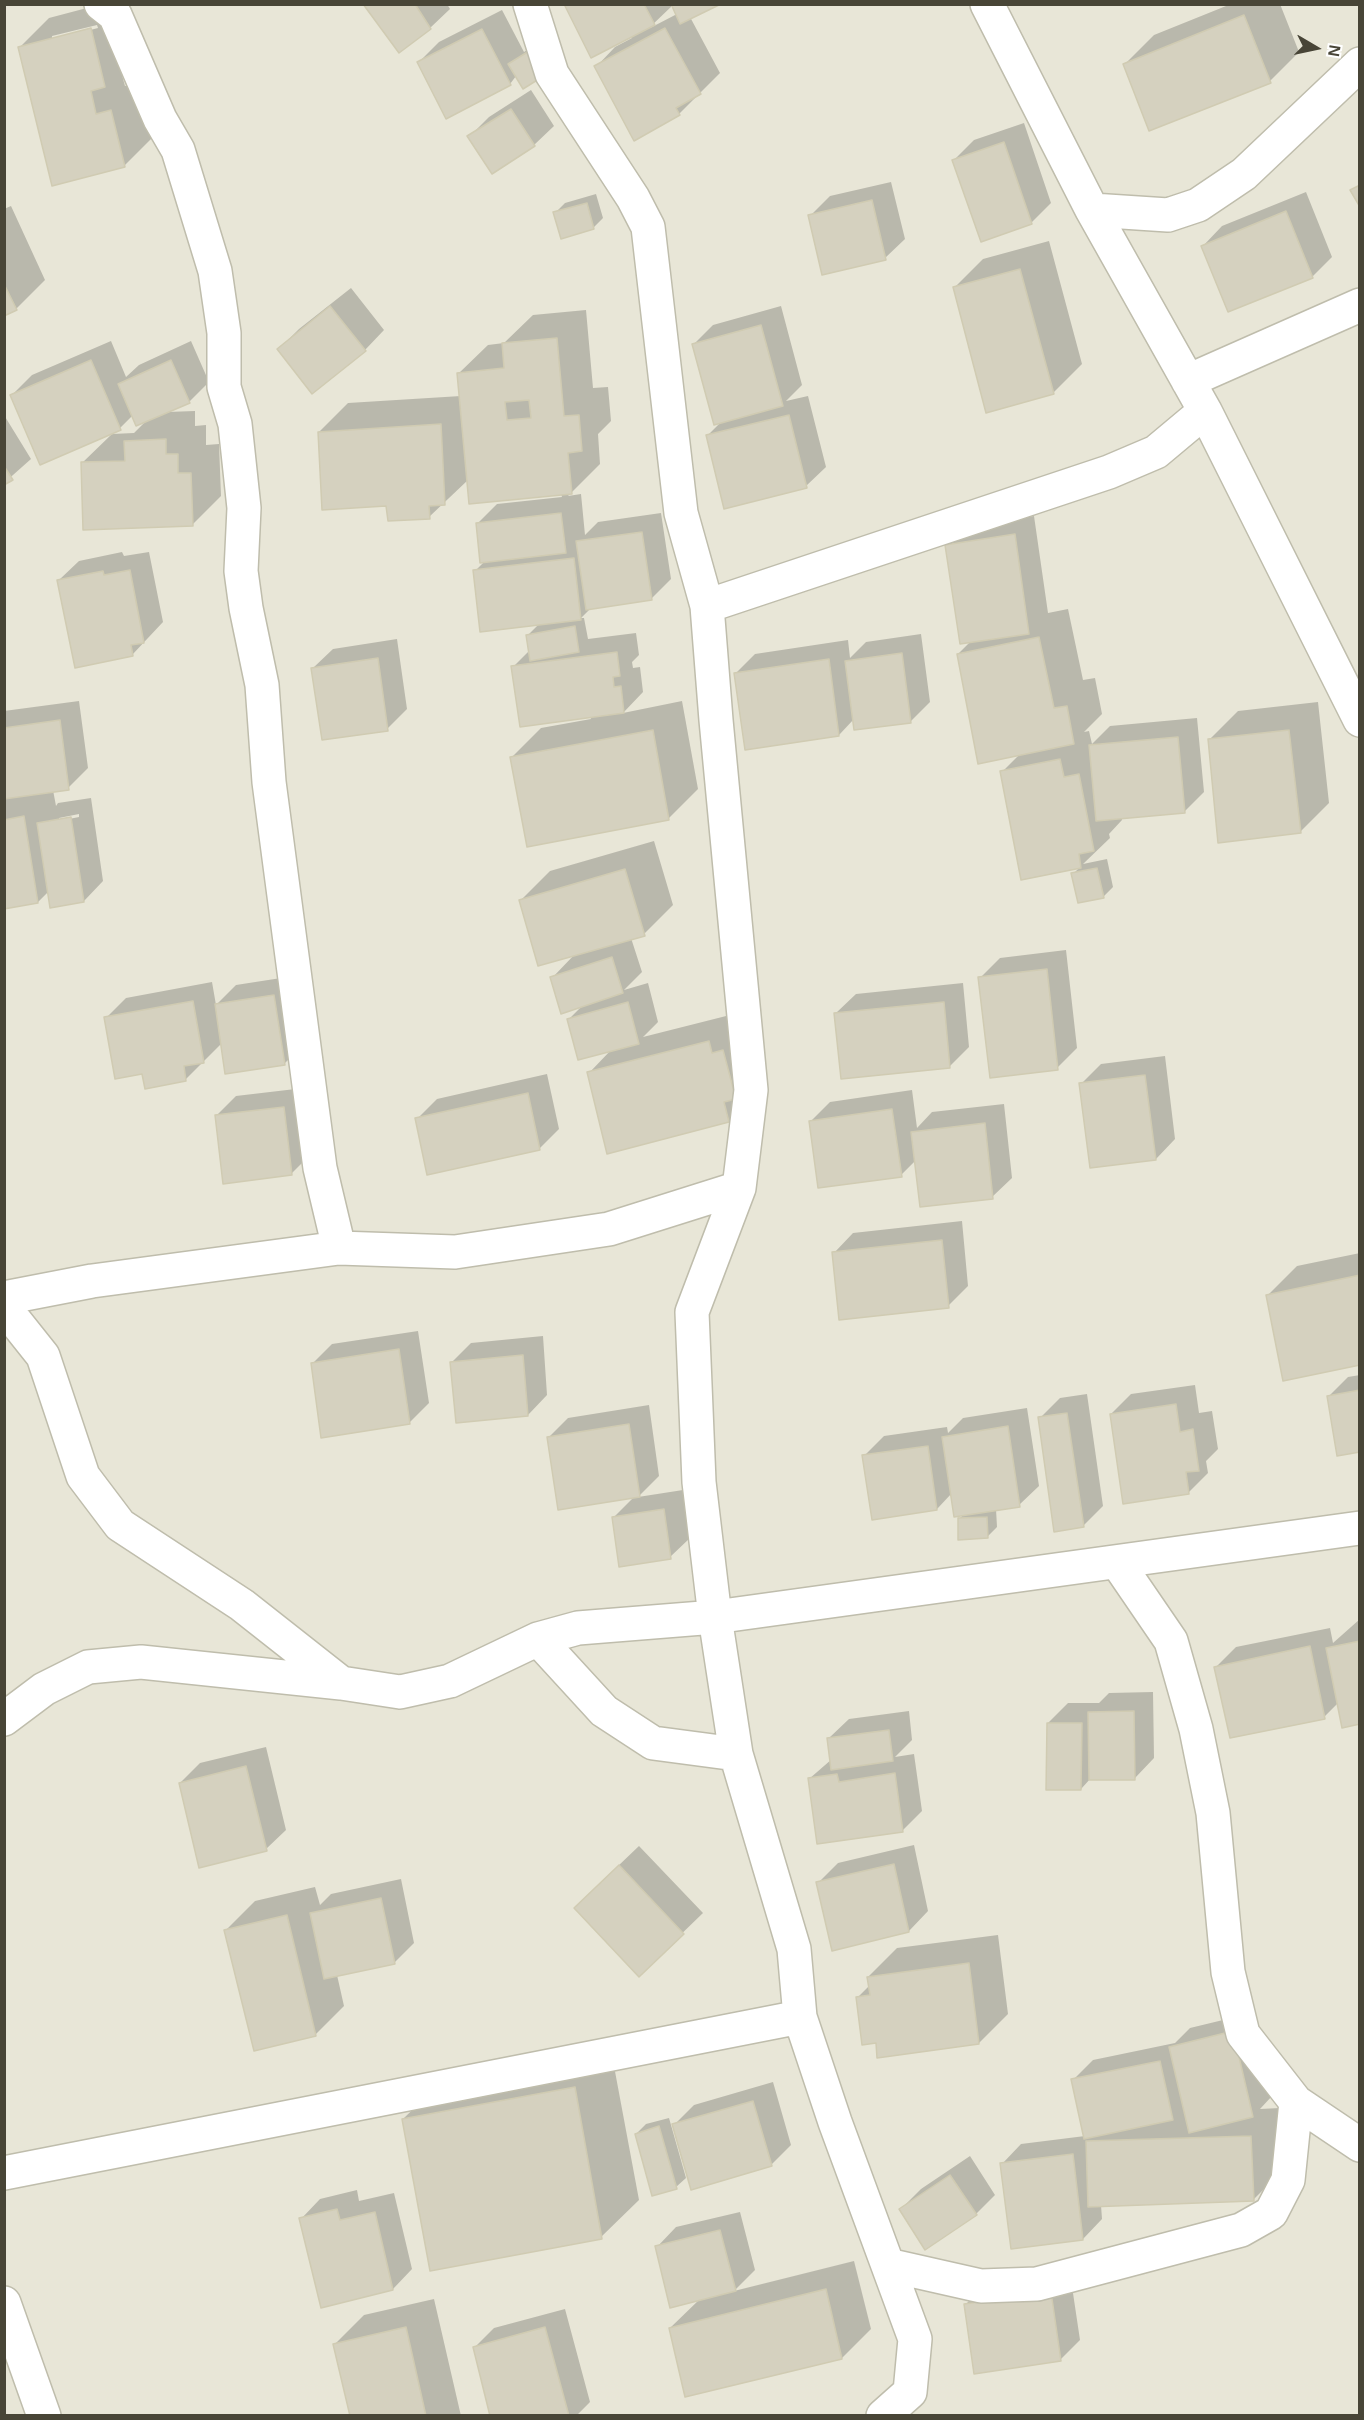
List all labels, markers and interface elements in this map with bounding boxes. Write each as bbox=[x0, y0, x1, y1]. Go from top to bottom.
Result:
north arrow bbox=[1286, 18, 1346, 78]
text: N bbox=[1325, 44, 1344, 58]

